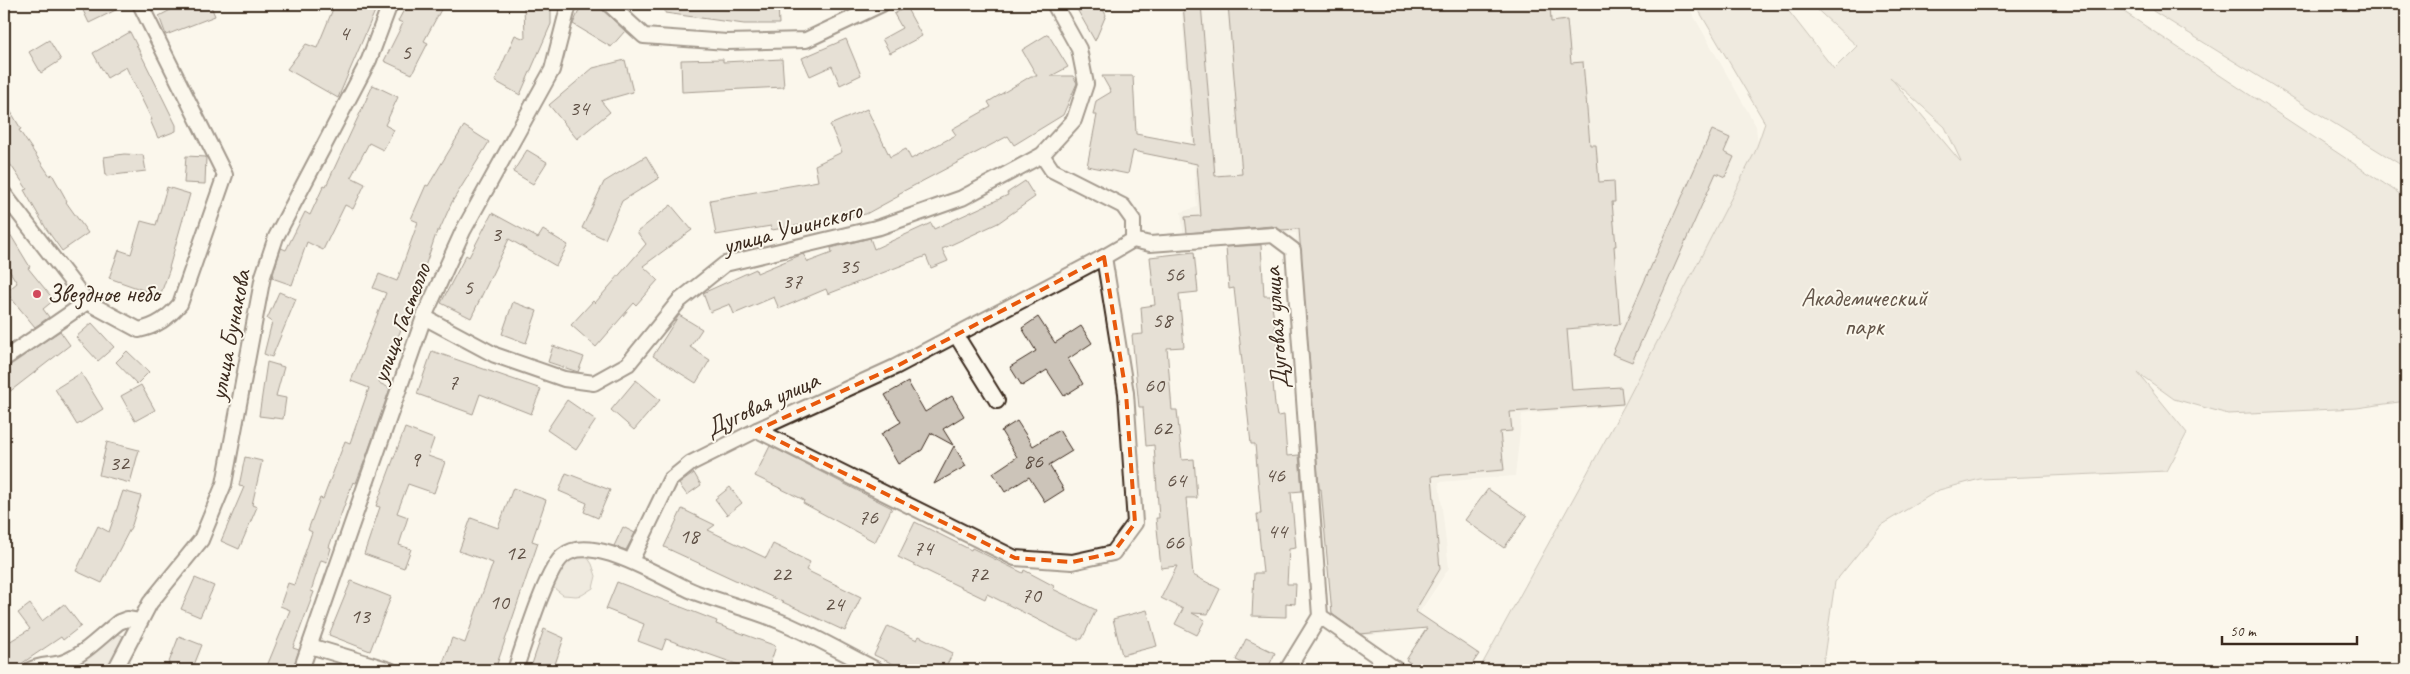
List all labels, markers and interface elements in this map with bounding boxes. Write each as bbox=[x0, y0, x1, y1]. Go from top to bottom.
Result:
house number: 4 bbox=[339, 19, 351, 47]
house number: 5 bbox=[401, 38, 412, 66]
house number: 34 bbox=[569, 94, 591, 122]
street label: улица Ушинского bbox=[717, 194, 866, 262]
house number: 3 bbox=[491, 220, 503, 248]
house number: 35 bbox=[839, 252, 860, 280]
street label: улица Гастелло bbox=[363, 258, 439, 389]
house number: 56 bbox=[1164, 260, 1185, 288]
street label: Дуговая улица bbox=[1256, 264, 1296, 390]
street label: улица Бунакова bbox=[201, 265, 259, 405]
house number: 37 bbox=[782, 267, 803, 295]
house number: 5 bbox=[463, 273, 474, 301]
place label: Звездное небо bbox=[47, 278, 163, 310]
park label: Академический парк bbox=[1801, 282, 1929, 343]
marker: Звездное небо bbox=[31, 288, 43, 300]
house number: 58 bbox=[1152, 306, 1174, 334]
street label: Дуговая улица bbox=[700, 363, 826, 444]
house number: 7 bbox=[448, 368, 459, 396]
house number: 60 bbox=[1144, 371, 1166, 399]
house number: 62 bbox=[1152, 414, 1174, 442]
house number: 9 bbox=[410, 445, 422, 473]
house number: 86 bbox=[1023, 447, 1044, 475]
house number: 32 bbox=[109, 449, 131, 477]
house number: 46 bbox=[1265, 461, 1286, 489]
house number: 64 bbox=[1166, 466, 1188, 494]
house number: 76 bbox=[858, 503, 879, 531]
house number: 44 bbox=[1267, 517, 1289, 545]
house number: 18 bbox=[679, 522, 701, 550]
house number: 66 bbox=[1164, 528, 1185, 556]
house number: 74 bbox=[913, 534, 935, 562]
house number: 12 bbox=[505, 539, 527, 567]
house number: 22 bbox=[771, 560, 793, 588]
house number: 72 bbox=[968, 560, 990, 588]
house number: 70 bbox=[1021, 581, 1043, 609]
house number: 10 bbox=[489, 588, 511, 616]
house number: 24 bbox=[824, 590, 846, 618]
house number: 13 bbox=[350, 602, 372, 630]
scale bar bbox=[2222, 614, 2358, 646]
text: 50 m bbox=[2230, 622, 2257, 641]

